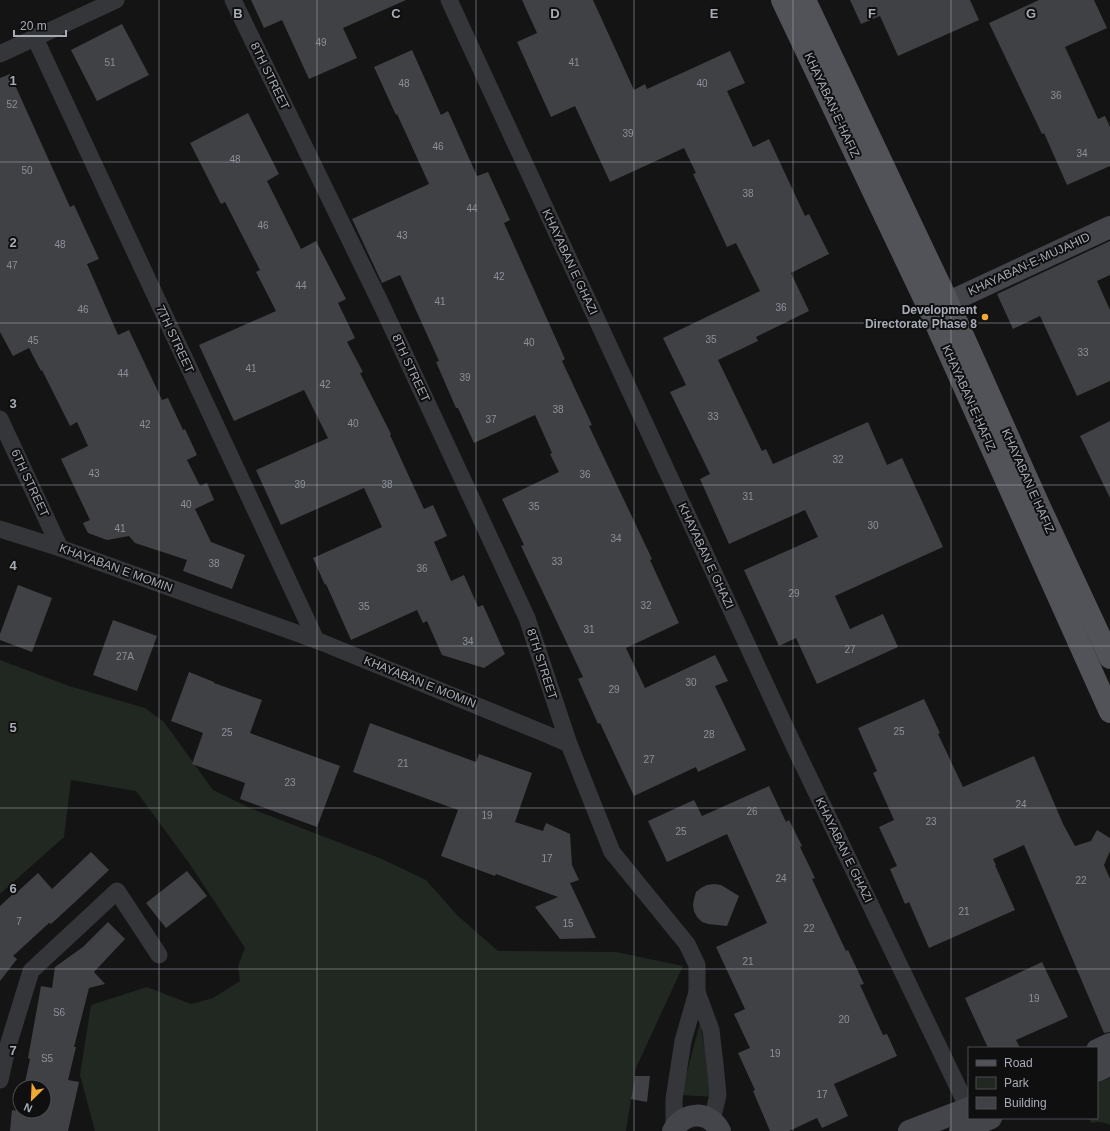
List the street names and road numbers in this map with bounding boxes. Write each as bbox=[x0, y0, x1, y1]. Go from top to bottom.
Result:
street label: 8TH STREET bbox=[248, 40, 293, 113]
street label: KHAYABAN-E-HAFIZ bbox=[802, 50, 862, 160]
street label: KHAYABAN E GHAZI bbox=[539, 207, 601, 317]
street label: KHAYABAN-E-MUJAHID bbox=[966, 229, 1092, 298]
street label: 7TH STREET bbox=[153, 303, 197, 376]
street label: 8TH STREET bbox=[389, 332, 433, 405]
street label: KHAYABAN-E-HAFIZ bbox=[939, 343, 999, 453]
street label: KHAYABAN E HAFIZ bbox=[999, 427, 1057, 535]
street label: 6TH STREET bbox=[8, 447, 52, 520]
street label: KHAYABAN E GHAZI bbox=[675, 501, 737, 611]
street label: KHAYABAN E MOMIN bbox=[57, 541, 175, 595]
street label: 8TH STREET bbox=[524, 627, 560, 702]
street label: KHAYABAN E MOMIN bbox=[362, 653, 478, 711]
street label: KHAYABAN E GHAZI bbox=[813, 795, 875, 905]

